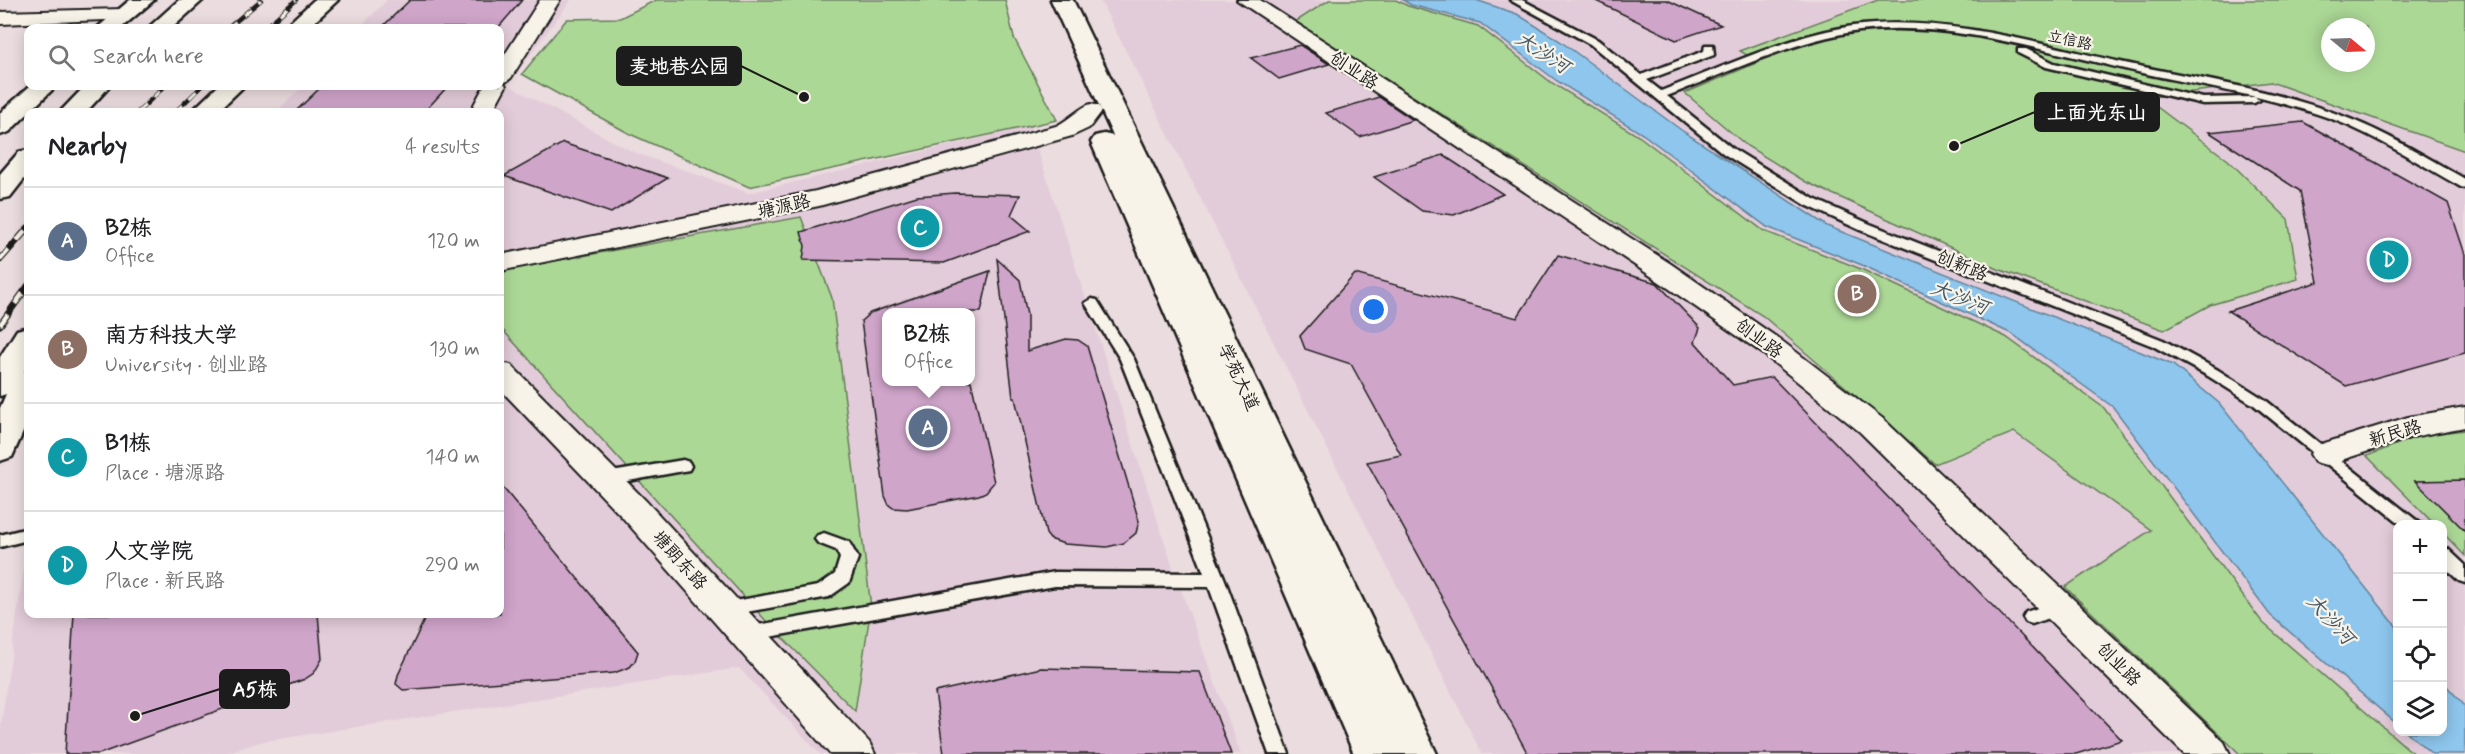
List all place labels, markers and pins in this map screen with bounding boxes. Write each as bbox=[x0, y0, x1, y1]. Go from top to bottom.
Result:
callout: 麦地巷公园 bbox=[617, 47, 741, 85]
callout: 上面光东山 bbox=[2035, 93, 2159, 131]
pin: C bbox=[900, 206, 940, 250]
pin: D bbox=[2370, 238, 2408, 282]
pin: B bbox=[1838, 272, 1876, 316]
pin: A bbox=[908, 406, 948, 450]
callout: A5栋 bbox=[220, 670, 289, 708]

